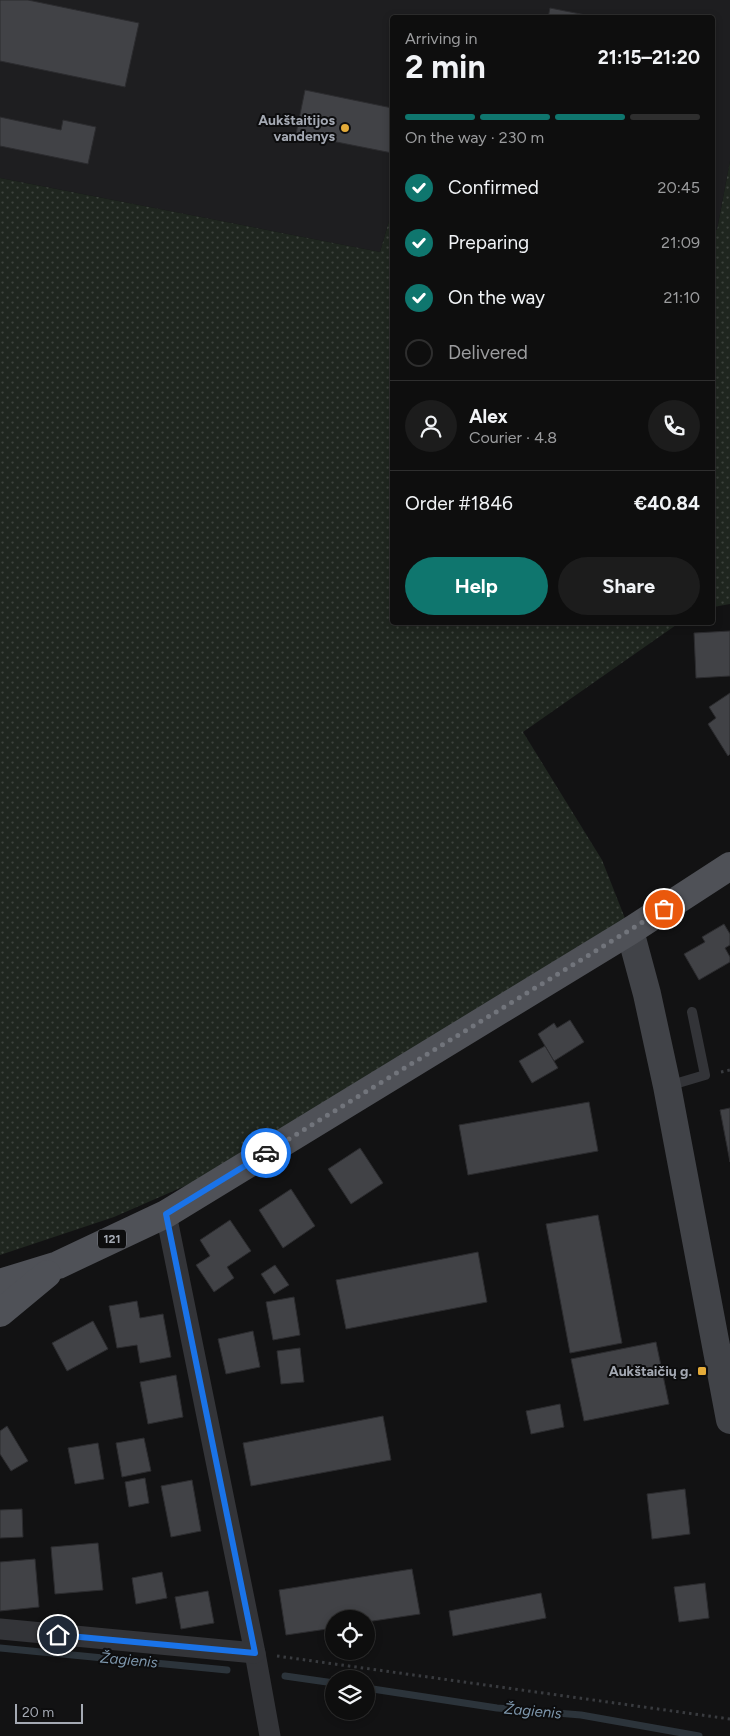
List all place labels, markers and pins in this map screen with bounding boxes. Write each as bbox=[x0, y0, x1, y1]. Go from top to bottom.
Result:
place label: Aukštaitijos vandenys bbox=[258, 112, 335, 145]
marker: Aukštaitijos vandenys bbox=[339, 122, 351, 134]
pin bbox=[643, 888, 685, 930]
place label: Aukštaičių g. bbox=[609, 1363, 692, 1380]
marker: Aukštaičių g. bbox=[696, 1365, 708, 1377]
pin bbox=[37, 1614, 79, 1656]

